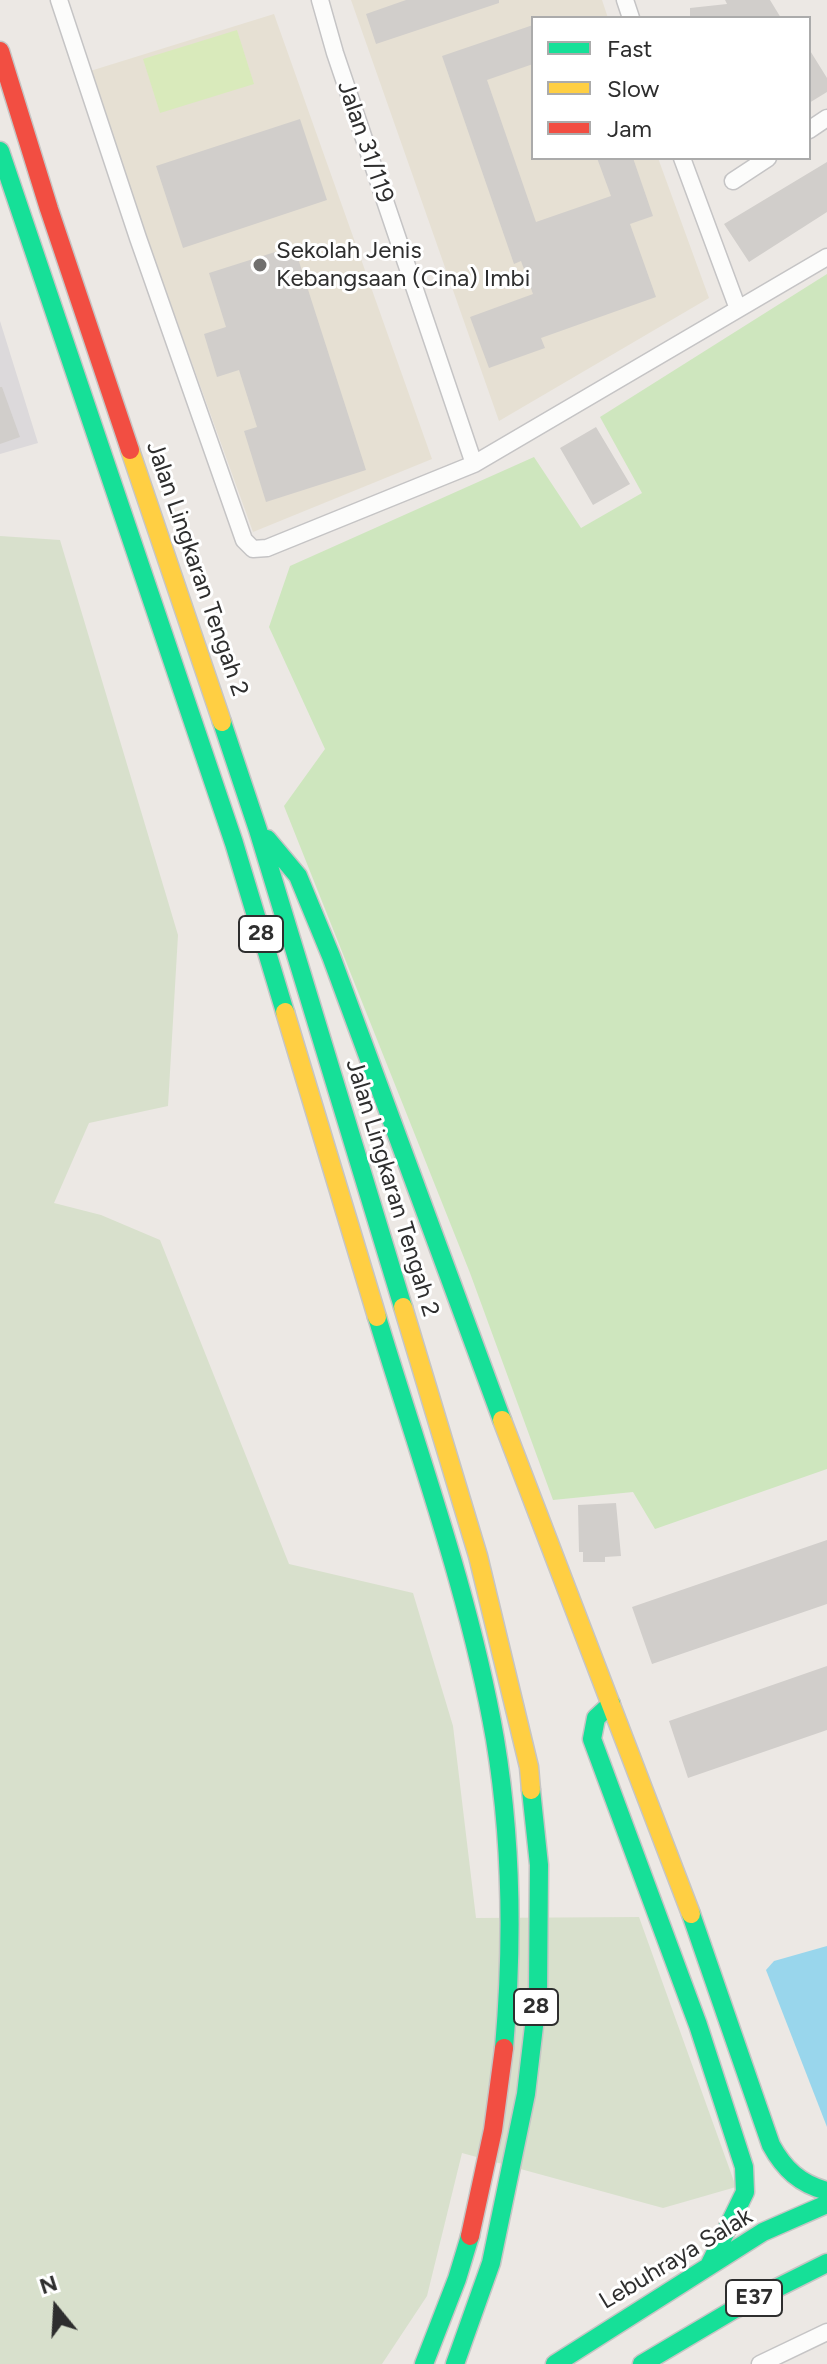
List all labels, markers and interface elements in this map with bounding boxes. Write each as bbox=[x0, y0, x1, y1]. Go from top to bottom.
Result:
legend bbox=[531, 16, 811, 160]
text: Fast bbox=[607, 34, 652, 63]
text: Slow bbox=[607, 74, 659, 103]
street label: Jalan 31/119 bbox=[331, 77, 399, 207]
text: Jam bbox=[607, 114, 652, 143]
place label: Sekolah Jenis Kebangsaan (Cina) Imbi bbox=[276, 237, 530, 293]
marker: Sekolah Jenis Kebangsaan (Cina) Imbi bbox=[251, 256, 269, 274]
street label: Jalan Lingkaran Tengah 2 bbox=[140, 438, 254, 700]
road number: 28 bbox=[239, 916, 283, 952]
street label: Jalan Lingkaran Tengah 2 bbox=[339, 1056, 445, 1320]
road number: 28 bbox=[514, 1989, 558, 2025]
street label: Lebuhraya Salak bbox=[594, 2202, 758, 2316]
north arrow bbox=[16, 2268, 96, 2348]
text: N bbox=[36, 2269, 61, 2300]
road number: E37 bbox=[726, 2280, 782, 2316]

